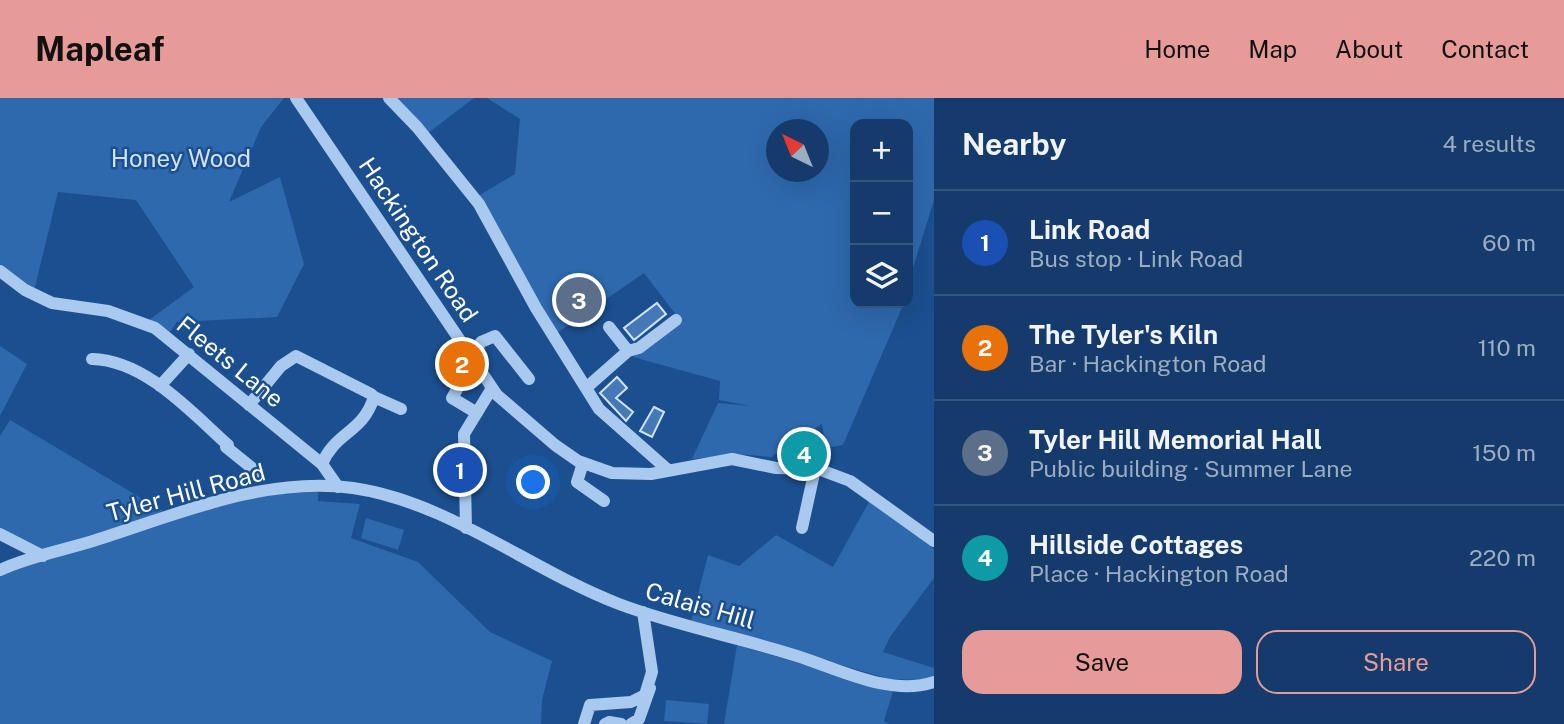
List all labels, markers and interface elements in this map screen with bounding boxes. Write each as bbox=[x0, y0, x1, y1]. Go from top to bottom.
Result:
text: Mapleaf bbox=[35, 30, 164, 68]
text: Home bbox=[1144, 35, 1210, 63]
text: Map bbox=[1248, 35, 1297, 63]
text: About bbox=[1335, 35, 1403, 63]
text: Contact bbox=[1441, 35, 1529, 63]
north arrow bbox=[766, 119, 829, 182]
map controls bbox=[850, 119, 913, 308]
button: + bbox=[850, 119, 913, 182]
text: Nearby bbox=[962, 126, 1066, 162]
text: 4 results bbox=[1442, 130, 1536, 157]
park label: Honey Wood bbox=[111, 144, 251, 172]
street label: Hackington Road bbox=[354, 152, 484, 327]
button: − bbox=[850, 182, 913, 245]
text: Link Road bbox=[1029, 214, 1150, 245]
text: 1 bbox=[980, 229, 990, 256]
text: 60 m bbox=[1482, 229, 1536, 256]
button: layers bbox=[850, 245, 913, 308]
text: Bus stop · Link Road bbox=[1029, 245, 1243, 272]
pin: 3 bbox=[556, 274, 602, 326]
street label: Fleets Lane bbox=[172, 310, 290, 413]
text: The Tyler's Kiln bbox=[1029, 319, 1218, 350]
text: 2 bbox=[978, 334, 992, 361]
text: 110 m bbox=[1478, 334, 1536, 361]
pin: 2 bbox=[439, 338, 485, 390]
text: Bar · Hackington Road bbox=[1029, 350, 1266, 377]
text: Tyler Hill Memorial Hall bbox=[1029, 424, 1322, 455]
pin: 4 bbox=[781, 428, 827, 480]
text: 3 bbox=[977, 439, 993, 466]
text: 150 m bbox=[1472, 439, 1536, 466]
pin: 1 bbox=[437, 444, 483, 496]
text: Public building · Summer Lane bbox=[1029, 455, 1353, 482]
street label: Tyler Hill Road bbox=[103, 457, 268, 527]
your location bbox=[516, 465, 550, 499]
text: Hillside Cottages bbox=[1029, 529, 1243, 560]
text: 4 bbox=[977, 544, 993, 571]
text: 220 m bbox=[1469, 544, 1536, 571]
text: Place · Hackington Road bbox=[1029, 560, 1289, 587]
street label: Calais Hill bbox=[642, 576, 758, 634]
button: Save bbox=[962, 630, 1242, 694]
button: Share bbox=[1256, 630, 1536, 694]

